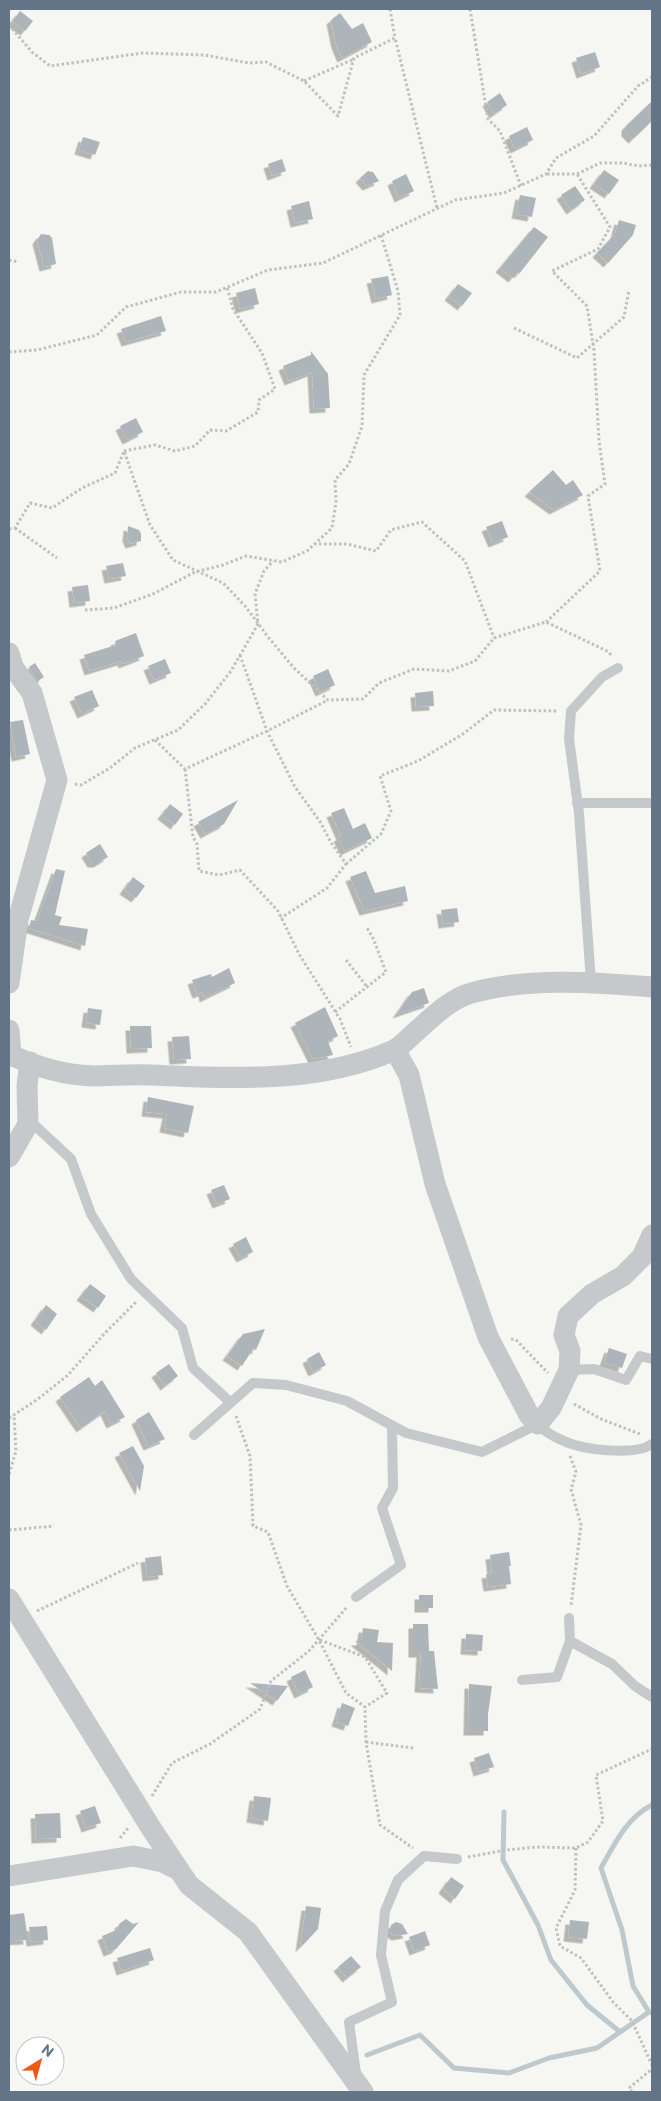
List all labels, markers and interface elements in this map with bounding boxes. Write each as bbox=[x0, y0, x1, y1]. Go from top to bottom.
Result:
north arrow bbox=[15, 2036, 65, 2086]
text: N bbox=[39, 2040, 57, 2060]

